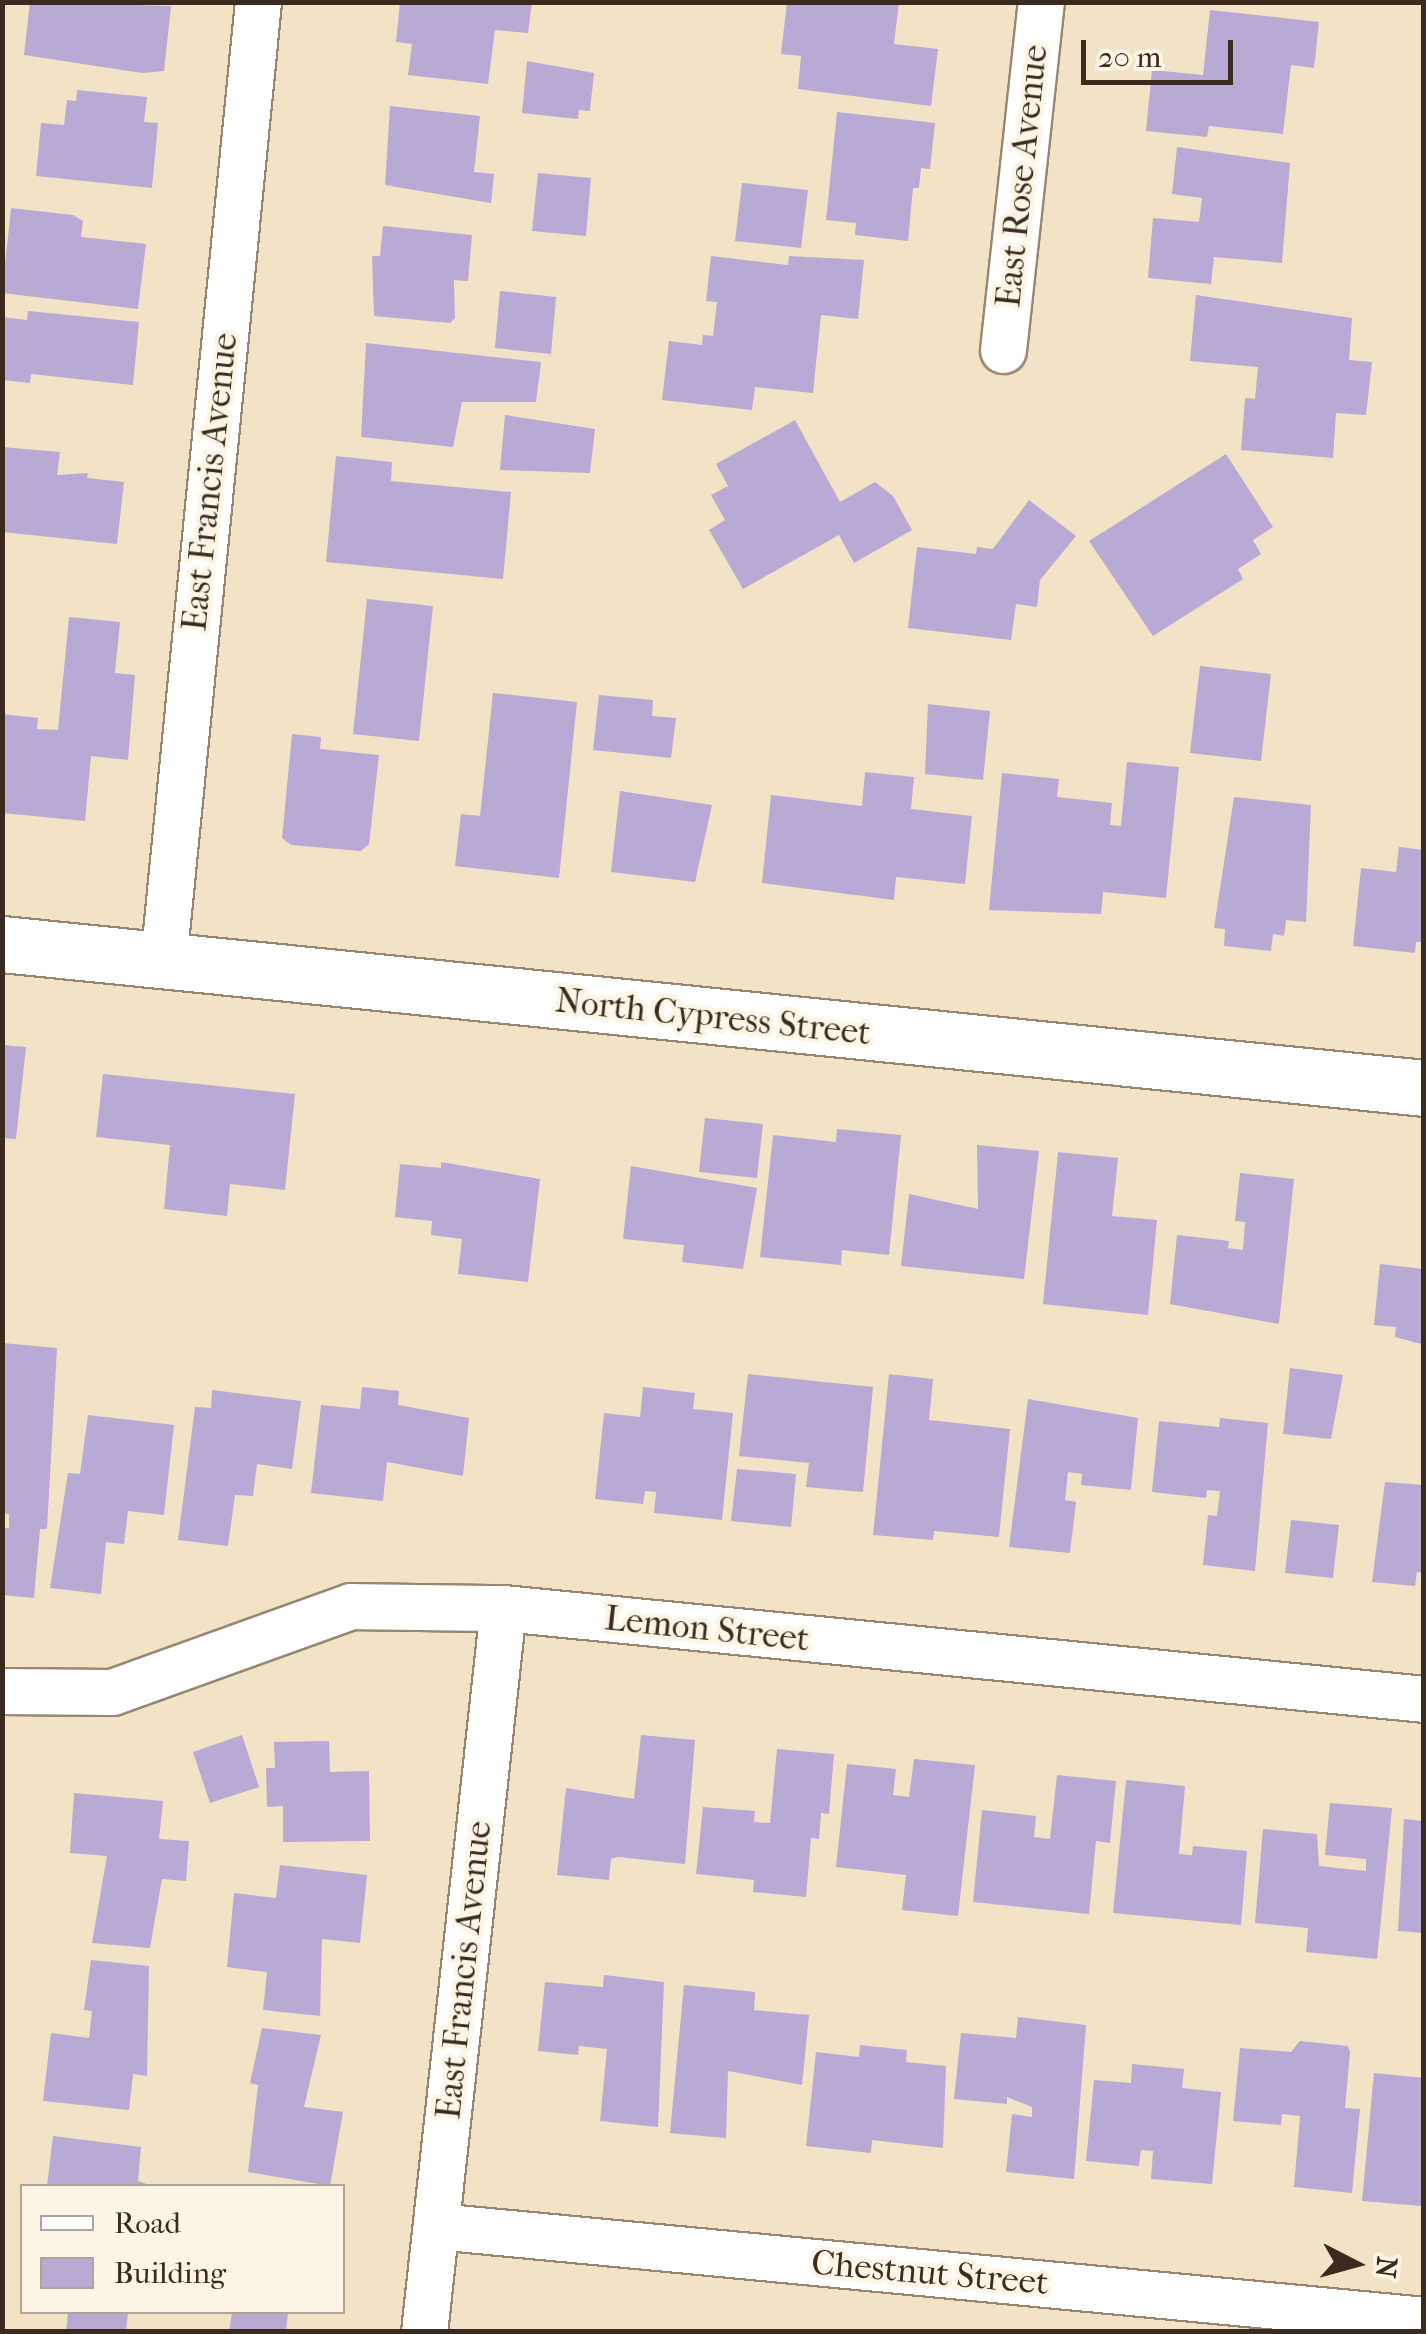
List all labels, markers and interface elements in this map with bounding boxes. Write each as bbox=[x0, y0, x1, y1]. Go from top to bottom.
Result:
scale bar bbox=[1086, 20, 1238, 82]
text: 20 m bbox=[1098, 40, 1161, 75]
street label: East Rose Avenue bbox=[987, 43, 1057, 309]
street label: East Francis Avenue bbox=[173, 331, 247, 633]
street label: North Cypress Street bbox=[553, 980, 873, 1054]
street label: Lemon Street bbox=[603, 1597, 811, 1661]
street label: East Francis Avenue bbox=[427, 1819, 501, 2121]
legend bbox=[20, 2184, 345, 2314]
text: Road bbox=[114, 2206, 181, 2241]
north arrow bbox=[1306, 2214, 1406, 2314]
street label: Chestnut Street bbox=[810, 2242, 1050, 2304]
text: N bbox=[1369, 2255, 1404, 2279]
text: Building bbox=[114, 2256, 226, 2291]

